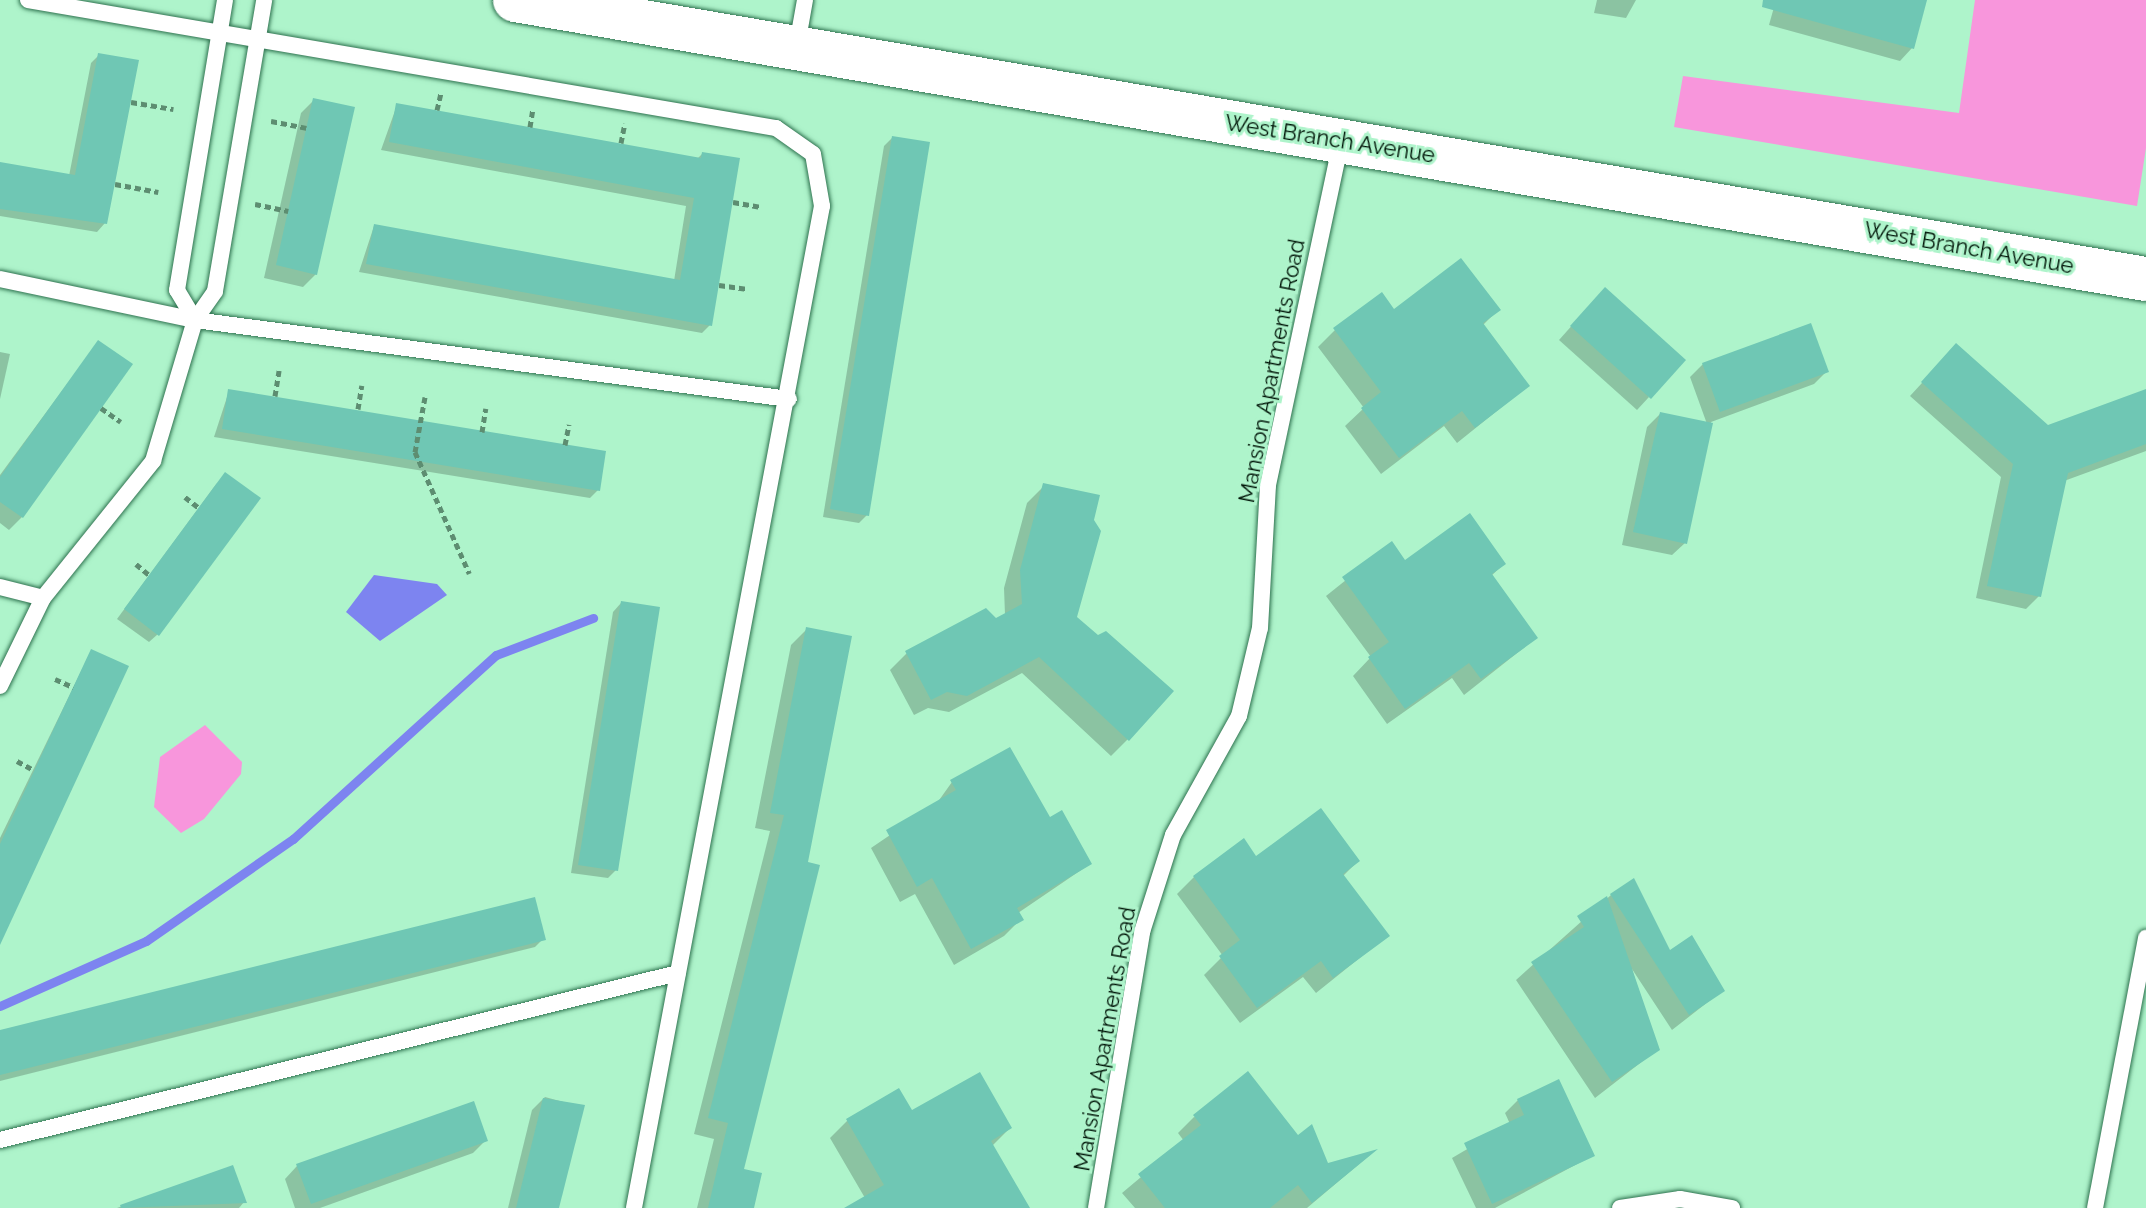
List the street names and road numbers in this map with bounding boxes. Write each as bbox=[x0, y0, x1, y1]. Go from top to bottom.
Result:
street label: West Branch Avenue bbox=[1223, 109, 1437, 169]
street label: West Branch Avenue bbox=[1862, 217, 2076, 279]
street label: Mansion Apartments Road bbox=[1233, 237, 1311, 505]
street label: Mansion Apartments Road bbox=[1069, 904, 1141, 1174]

